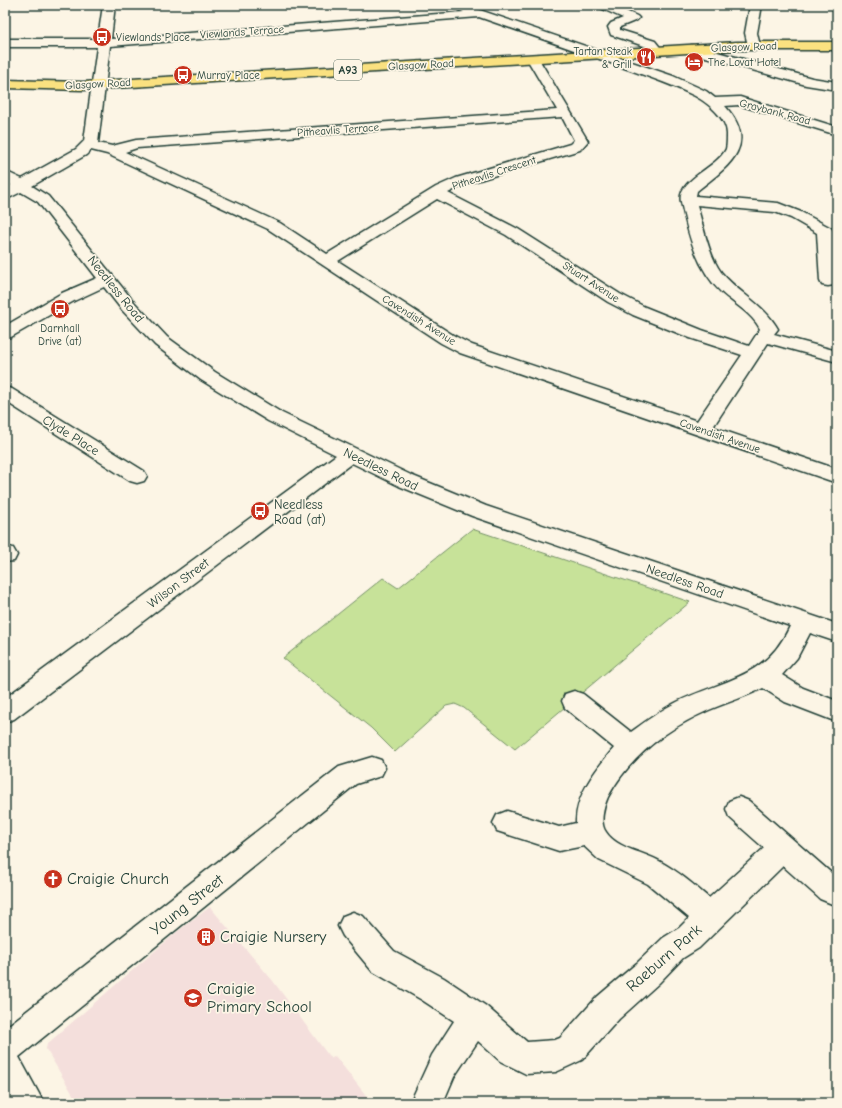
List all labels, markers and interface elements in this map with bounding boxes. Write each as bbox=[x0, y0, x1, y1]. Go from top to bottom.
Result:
street label: Viewlands Terrace bbox=[200, 23, 285, 41]
bus stop icon: Viewlands Place bbox=[91, 26, 113, 48]
place label: Viewlands Place bbox=[116, 31, 190, 44]
street label: Glasgow Road bbox=[711, 39, 777, 55]
place label: Tartan Steak & Grill bbox=[574, 45, 633, 71]
restaurant icon: Tartan Steak & Grill bbox=[635, 46, 657, 68]
hotel icon: The Lovat Hotel bbox=[683, 51, 705, 73]
place label: The Lovat Hotel bbox=[708, 56, 781, 69]
street label: Glasgow Road bbox=[388, 57, 454, 73]
road number: A93 bbox=[334, 60, 362, 80]
bus stop icon: Murray Place bbox=[172, 64, 194, 86]
place label: Murray Place bbox=[197, 69, 260, 82]
street label: Glasgow Road bbox=[65, 76, 131, 92]
street label: Graybank Road bbox=[738, 96, 812, 128]
street label: Pitheavlis Terrace bbox=[297, 121, 380, 139]
street label: Pitheavlis Crescent bbox=[450, 153, 538, 193]
street label: Needless Road bbox=[85, 253, 147, 325]
street label: Stuart Avenue bbox=[560, 259, 622, 305]
street label: Cavendish Avenue bbox=[380, 292, 459, 348]
bus stop icon: Darnhall Drive (at) bbox=[49, 298, 71, 320]
place label: Darnhall Drive (at) bbox=[38, 322, 82, 348]
street label: Clyde Place bbox=[40, 412, 102, 459]
street label: Cavendish Avenue bbox=[678, 416, 762, 456]
street label: Needless Road bbox=[341, 444, 421, 494]
place label: Needless Road (at) bbox=[274, 497, 326, 527]
bus stop icon: Needless Road (at) bbox=[249, 500, 271, 522]
street label: Wilson Street bbox=[144, 554, 213, 611]
street label: Needless Road bbox=[644, 561, 726, 601]
church icon: Craigie Church bbox=[42, 868, 64, 890]
place label: Craigie Church bbox=[67, 870, 169, 888]
street label: Young Street bbox=[147, 871, 228, 939]
street label: Raeburn Park bbox=[623, 920, 705, 995]
building icon: Craigie Nursery bbox=[195, 926, 217, 948]
place label: Craigie Nursery bbox=[220, 928, 327, 946]
place label: Craigie Primary School bbox=[207, 980, 312, 1016]
school or university icon: Craigie Primary School bbox=[182, 987, 204, 1009]

